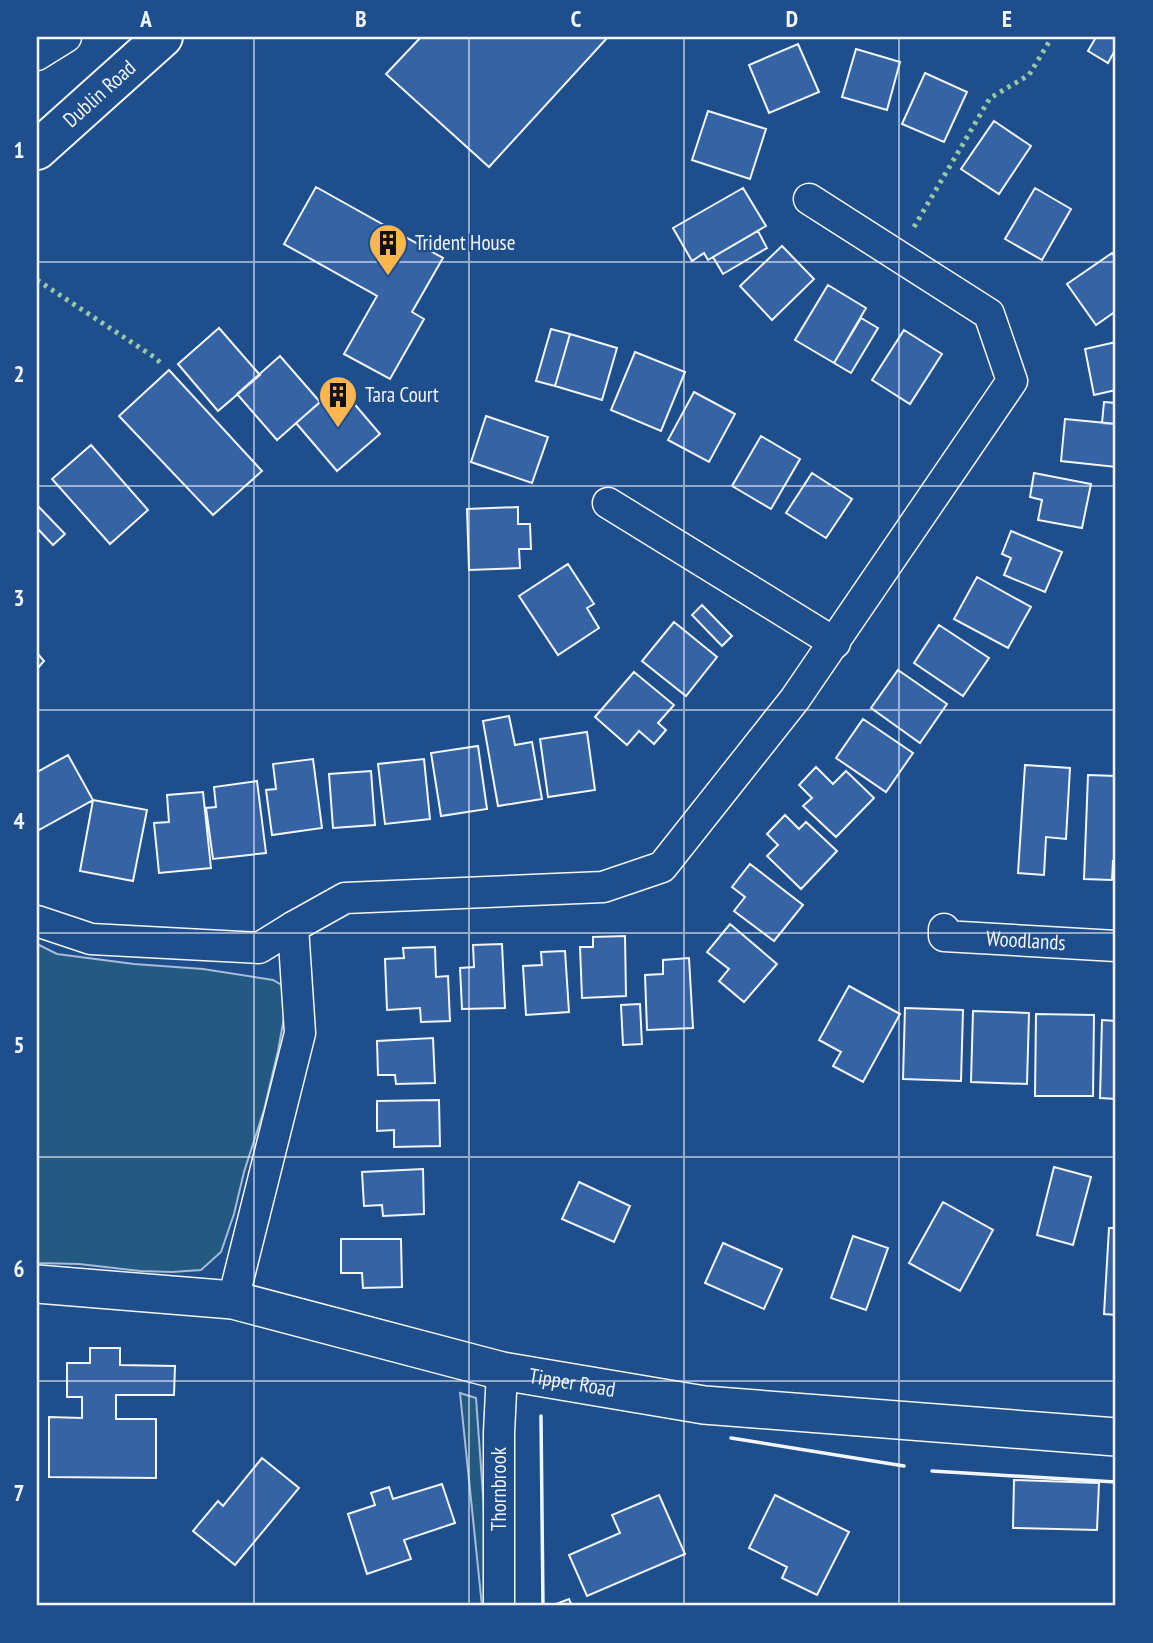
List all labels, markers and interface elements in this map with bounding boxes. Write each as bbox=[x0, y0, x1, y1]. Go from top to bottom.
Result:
text: A bbox=[139, 4, 152, 33]
text: B bbox=[355, 4, 367, 33]
text: C bbox=[571, 4, 582, 33]
text: D bbox=[786, 4, 798, 33]
text: E bbox=[1002, 4, 1012, 33]
street label: Dublin Road bbox=[57, 54, 141, 133]
text: 1 bbox=[14, 135, 25, 164]
building icon: Trident House bbox=[367, 222, 409, 277]
place label: Trident House bbox=[415, 229, 515, 256]
text: 2 bbox=[14, 359, 25, 388]
building icon: Tara Court bbox=[317, 374, 359, 429]
place label: Tara Court bbox=[365, 381, 439, 408]
text: 3 bbox=[14, 583, 25, 612]
text: 4 bbox=[14, 806, 25, 835]
street label: Woodlands bbox=[985, 924, 1066, 956]
text: 5 bbox=[14, 1030, 25, 1059]
text: 6 bbox=[14, 1254, 25, 1283]
street label: Tipper Road bbox=[527, 1362, 617, 1403]
street label: Thornbrook bbox=[485, 1447, 512, 1531]
text: 7 bbox=[14, 1478, 25, 1507]

